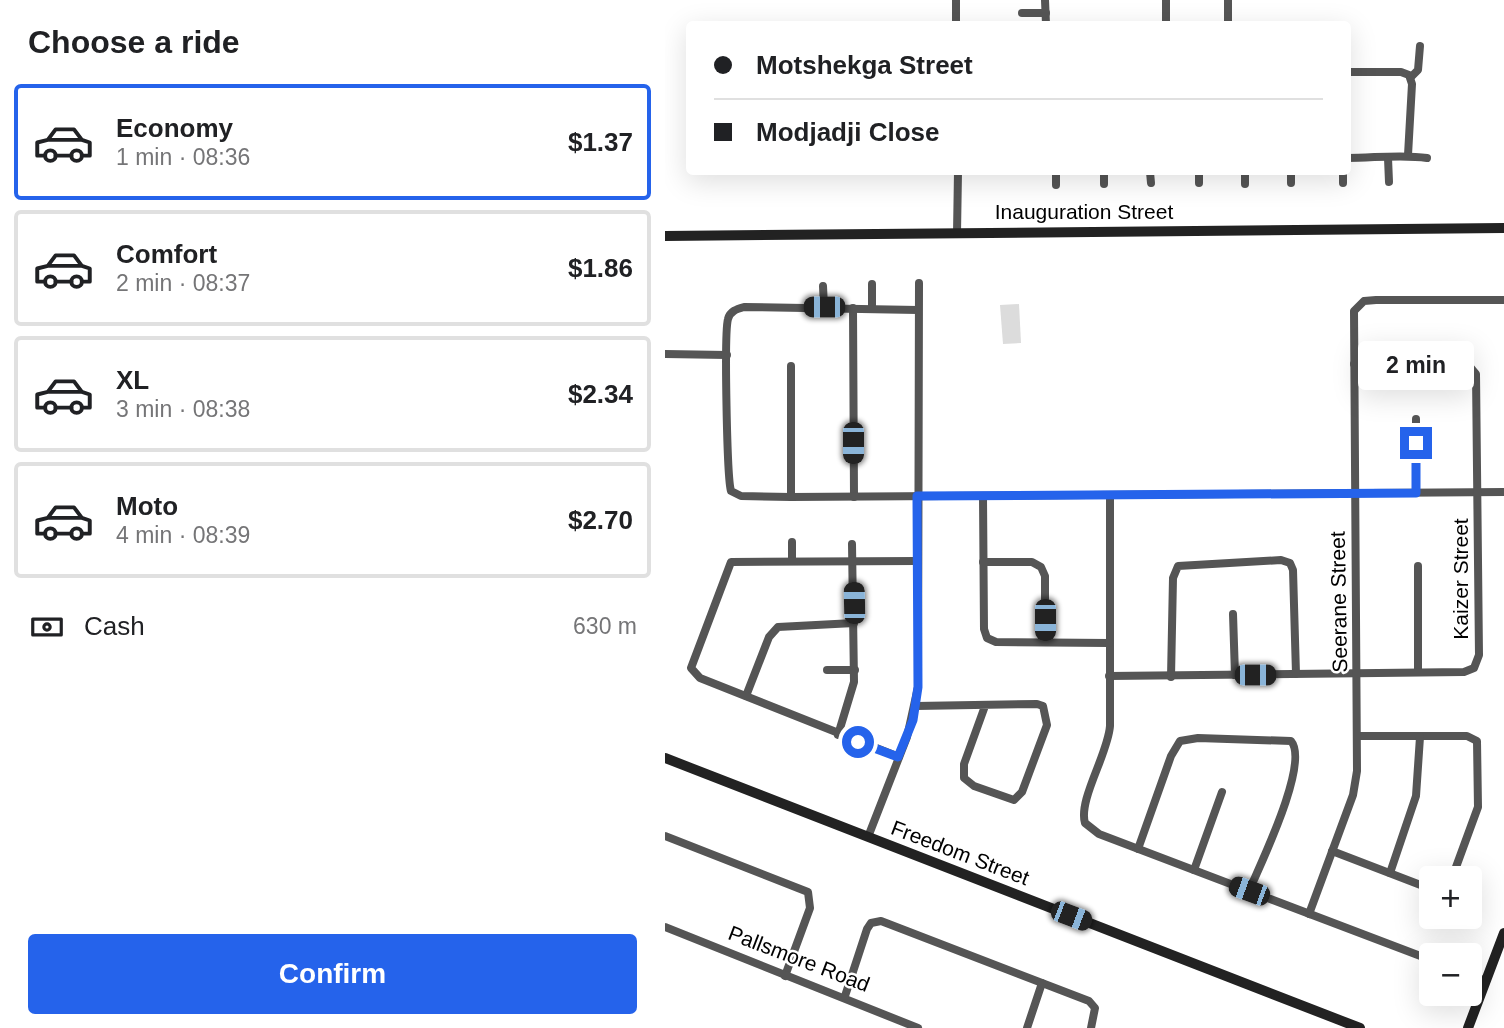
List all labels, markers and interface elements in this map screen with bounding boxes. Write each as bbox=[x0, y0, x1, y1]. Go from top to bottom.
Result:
text: Choose a ride bbox=[28, 24, 240, 60]
text: Motshekga Street bbox=[756, 50, 973, 80]
icon: car bbox=[32, 111, 95, 174]
text: Economy bbox=[116, 113, 233, 143]
text: Modjadji Close bbox=[756, 117, 939, 147]
text: $1.37 bbox=[568, 127, 633, 157]
text: 1 min · 08:36 bbox=[116, 144, 250, 170]
street label: Inauguration Street bbox=[995, 200, 1173, 223]
icon: car bbox=[32, 237, 95, 300]
text: Comfort bbox=[116, 239, 217, 269]
text: $1.86 bbox=[568, 253, 633, 283]
text: 2 min · 08:37 bbox=[116, 270, 250, 296]
car bbox=[804, 297, 846, 318]
callout: 2 min bbox=[1358, 342, 1474, 390]
text: 2 min bbox=[1386, 352, 1446, 378]
icon: car bbox=[32, 363, 95, 426]
text: XL bbox=[116, 365, 149, 395]
text: $2.34 bbox=[568, 379, 633, 409]
text: 3 min · 08:38 bbox=[116, 396, 250, 422]
car bbox=[843, 422, 864, 464]
route end bbox=[1400, 427, 1432, 459]
icon: car bbox=[32, 489, 95, 552]
text: Moto bbox=[116, 491, 178, 521]
text: $2.70 bbox=[568, 505, 633, 535]
street label: Kaizer Street bbox=[1449, 518, 1472, 640]
text: 4 min · 08:39 bbox=[116, 522, 250, 548]
street label: Seerane Street bbox=[1326, 531, 1351, 673]
car bbox=[844, 582, 865, 624]
car bbox=[1035, 599, 1056, 641]
icon: cash bbox=[28, 608, 66, 646]
text: Cash bbox=[84, 611, 145, 641]
text: 630 m bbox=[573, 613, 637, 639]
car bbox=[1235, 665, 1277, 686]
route start bbox=[842, 726, 874, 758]
street label: Freedom Street bbox=[888, 816, 1033, 889]
map controls bbox=[1419, 866, 1482, 1006]
button: + bbox=[1419, 866, 1482, 929]
car bbox=[1226, 874, 1273, 908]
car bbox=[1048, 899, 1095, 933]
street label: Pallsmore Road bbox=[725, 921, 873, 996]
button: Confirm bbox=[28, 934, 637, 1014]
button: − bbox=[1419, 943, 1482, 1006]

